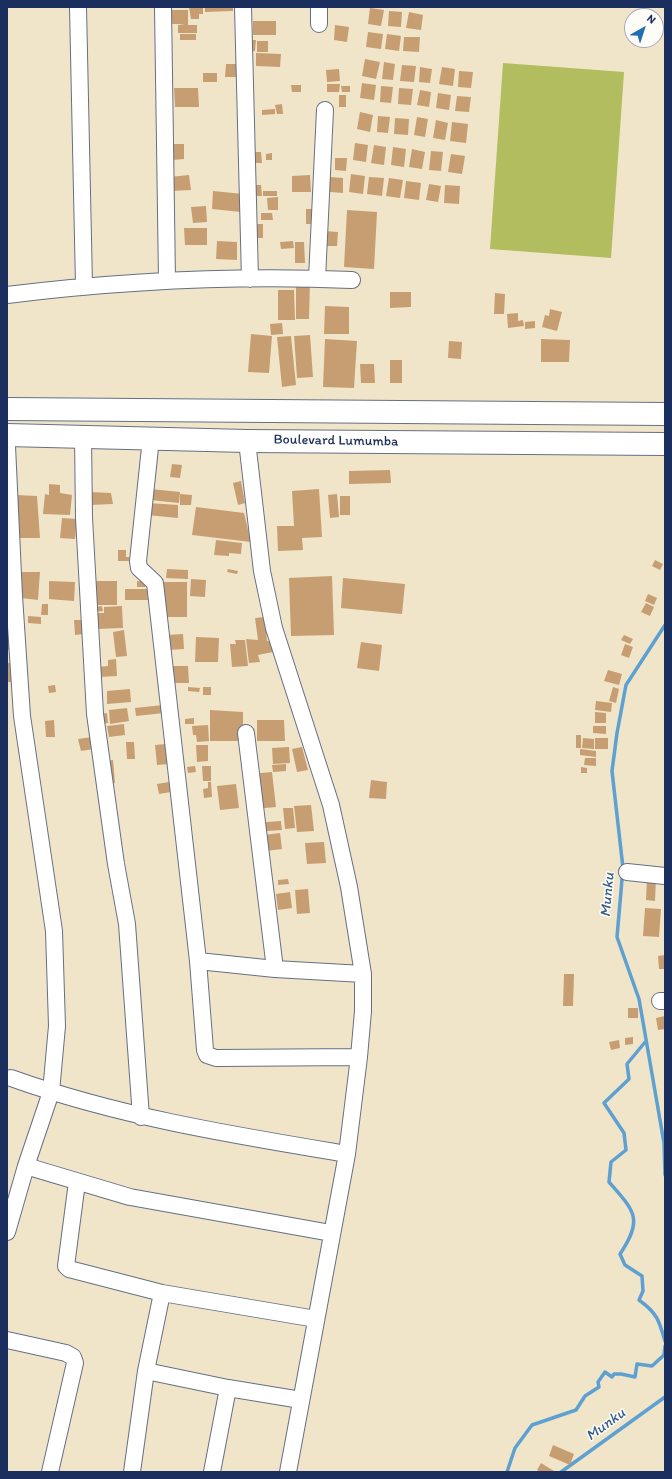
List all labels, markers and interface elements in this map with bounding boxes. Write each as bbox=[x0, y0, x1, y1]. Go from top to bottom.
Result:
north arrow bbox=[624, 8, 664, 48]
text: N bbox=[644, 12, 658, 26]
street label: Boulevard Lumumba bbox=[273, 432, 399, 450]
water label: Munku bbox=[597, 872, 619, 918]
water label: Munku bbox=[583, 1405, 629, 1445]

